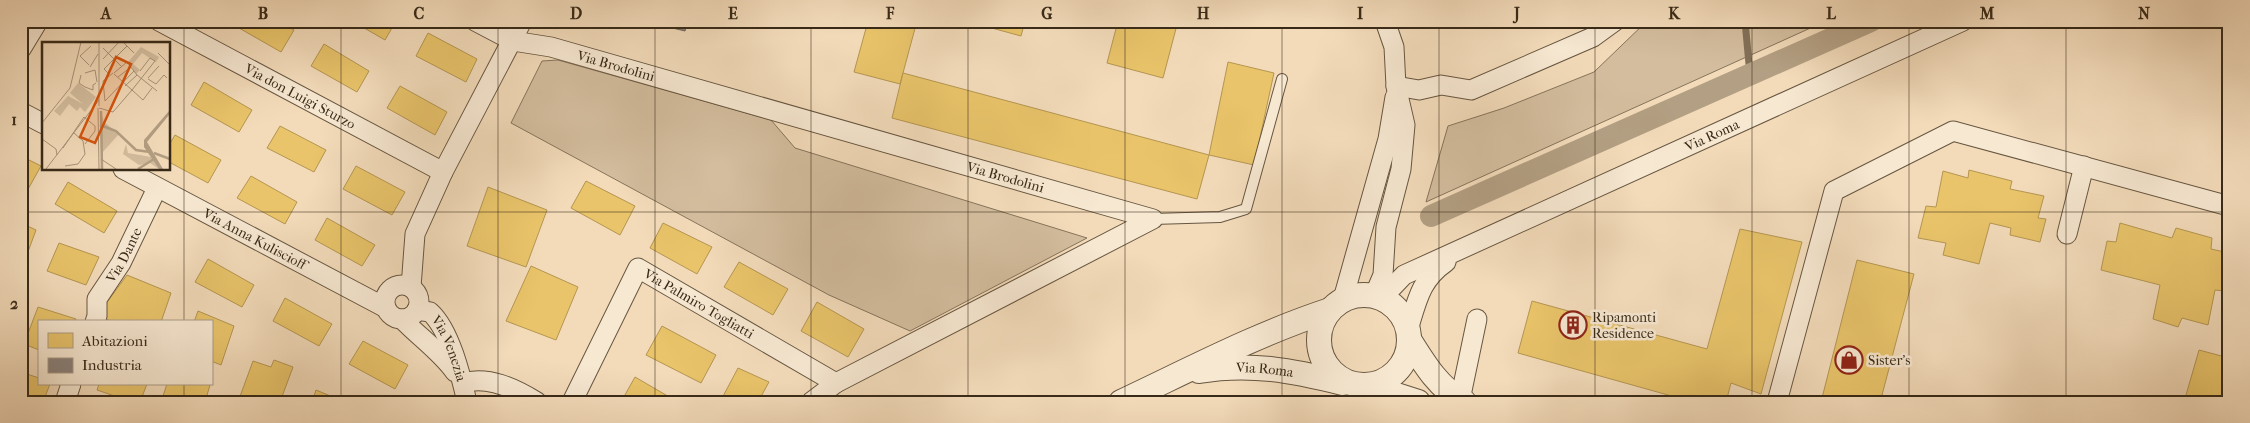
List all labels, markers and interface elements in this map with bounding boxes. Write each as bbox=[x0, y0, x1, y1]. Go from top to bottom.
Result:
text: A bbox=[100, 4, 112, 23]
text: B bbox=[258, 4, 268, 23]
text: C bbox=[414, 4, 425, 23]
text: D bbox=[570, 4, 582, 23]
text: E bbox=[728, 4, 738, 23]
text: F bbox=[885, 4, 895, 23]
text: G bbox=[1041, 4, 1053, 23]
text: H bbox=[1197, 4, 1210, 23]
text: I bbox=[1357, 4, 1364, 23]
text: J bbox=[1512, 4, 1520, 24]
text: K bbox=[1668, 4, 1681, 23]
text: L bbox=[1826, 4, 1836, 23]
text: M bbox=[1979, 4, 1995, 23]
text: N bbox=[2138, 4, 2151, 23]
inset map bbox=[42, 42, 170, 170]
street label: Via Brodolini bbox=[574, 46, 657, 85]
street label: Via don Luigi Sturzo bbox=[241, 59, 359, 133]
text: 1 bbox=[11, 110, 17, 129]
street label: Via Roma bbox=[1681, 115, 1742, 155]
street label: Via Brodolini bbox=[964, 157, 1046, 196]
street label: Via Anna Kuliscioff bbox=[199, 204, 313, 275]
street label: Via Dante bbox=[101, 225, 145, 286]
street label: Via Palmiro Togliatti bbox=[640, 264, 757, 342]
text: 2 bbox=[10, 294, 18, 313]
place label: Ripamonti Residence bbox=[1592, 309, 1656, 342]
building icon: Ripamonti Residence bbox=[1558, 310, 1588, 340]
street label: Via Venezia bbox=[427, 311, 470, 384]
legend bbox=[38, 320, 212, 386]
text: Abitazioni bbox=[81, 332, 148, 350]
shop icon: Sister's bbox=[1834, 345, 1864, 375]
place label: Sister's bbox=[1868, 352, 1910, 369]
text: Industria bbox=[82, 356, 143, 374]
street label: Via Roma bbox=[1235, 359, 1295, 381]

